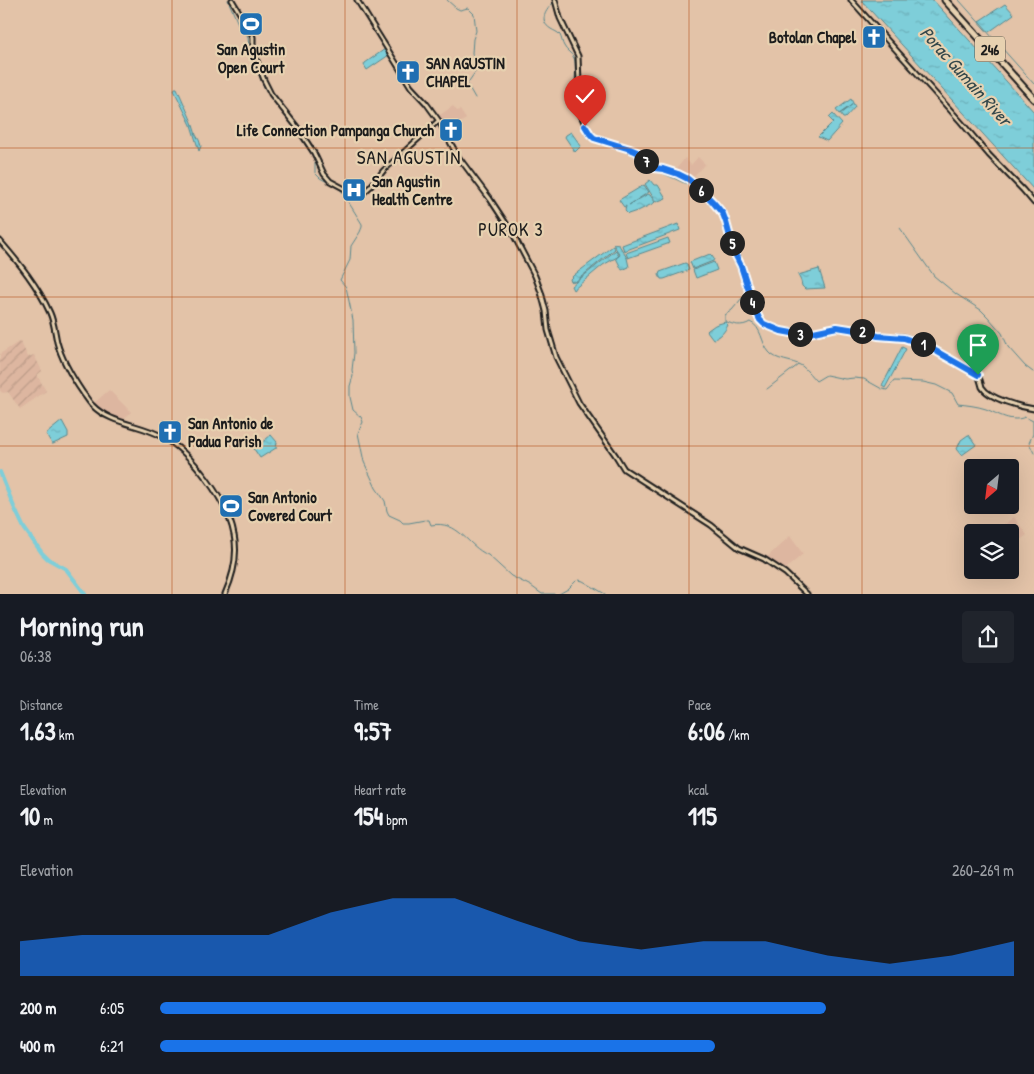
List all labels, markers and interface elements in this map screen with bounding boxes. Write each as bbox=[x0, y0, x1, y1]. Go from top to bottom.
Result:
sports icon: San Agustin Open Court bbox=[238, 11, 264, 37]
water label: Porac Gumain River bbox=[915, 21, 1019, 133]
church icon: Botolan Chapel bbox=[861, 24, 887, 50]
place label: Botolan Chapel bbox=[769, 26, 857, 49]
road number: 246 bbox=[975, 36, 1005, 62]
place label: San Agustin Open Court bbox=[217, 38, 285, 79]
place label: SAN AGUSTIN CHAPEL bbox=[426, 52, 505, 92]
church icon: SAN AGUSTIN CHAPEL bbox=[395, 59, 421, 85]
pin bbox=[564, 75, 606, 126]
icon: check bbox=[571, 82, 599, 110]
church icon: Life Connection Pampanga Church bbox=[438, 117, 464, 143]
place label: Life Connection Pampanga Church bbox=[237, 119, 434, 142]
district label: SAN AGUSTIN bbox=[357, 144, 461, 170]
pin: 7 bbox=[634, 148, 658, 174]
text: 7 bbox=[643, 152, 650, 171]
place label: San Agustin Health Centre bbox=[372, 170, 453, 210]
hospital icon: San Agustin Health Centre bbox=[341, 177, 367, 203]
pin: 6 bbox=[688, 178, 714, 202]
text: 6 bbox=[699, 181, 704, 200]
district label: PUROK 3 bbox=[478, 217, 544, 242]
pin: 5 bbox=[720, 230, 744, 256]
text: 5 bbox=[730, 234, 735, 253]
pin: 4 bbox=[740, 290, 764, 314]
text: 4 bbox=[750, 293, 755, 312]
pin: 2 bbox=[850, 318, 874, 344]
pin: 3 bbox=[788, 322, 812, 346]
text: 2 bbox=[859, 322, 866, 341]
pin bbox=[957, 324, 999, 375]
text: 3 bbox=[797, 325, 804, 344]
icon: arrive bbox=[964, 331, 992, 359]
pin: 1 bbox=[910, 332, 936, 356]
text: 1 bbox=[921, 335, 926, 354]
place label: San Antonio de Padua Parish bbox=[188, 412, 274, 452]
church icon: San Antonio de Padua Parish bbox=[157, 419, 183, 445]
north arrow bbox=[964, 459, 1019, 514]
map controls bbox=[964, 459, 1019, 579]
place label: San Antonio Covered Court bbox=[248, 486, 332, 526]
sports icon: San Antonio Covered Court bbox=[218, 493, 244, 519]
button: layers bbox=[964, 524, 1019, 579]
text: Morning run bbox=[20, 607, 144, 645]
button: share bbox=[962, 611, 1014, 663]
text: 06:38 bbox=[20, 645, 51, 667]
text: Distance bbox=[20, 695, 63, 714]
text: Time bbox=[354, 695, 379, 714]
text: Pace bbox=[688, 695, 711, 714]
text: 1.63 bbox=[20, 714, 56, 748]
text: 9:57 bbox=[354, 714, 392, 748]
text: 6:06 bbox=[688, 714, 725, 748]
text: km bbox=[56, 725, 74, 744]
text: /km bbox=[725, 725, 749, 744]
text: Elevation bbox=[20, 780, 67, 799]
text: Heart rate bbox=[354, 780, 406, 799]
text: kcal bbox=[688, 780, 708, 799]
text: 10 bbox=[20, 799, 40, 833]
text: 154 bbox=[354, 799, 383, 833]
text: 115 bbox=[688, 799, 717, 833]
text: m bbox=[40, 810, 53, 829]
text: bpm bbox=[383, 810, 408, 829]
text: Elevation bbox=[20, 859, 73, 881]
text: 260–269 m bbox=[952, 859, 1014, 881]
text: 200 m bbox=[20, 997, 56, 1019]
text: 6:05 bbox=[100, 997, 124, 1019]
text: 400 m bbox=[20, 1035, 55, 1057]
text: 6:21 bbox=[100, 1035, 123, 1057]

